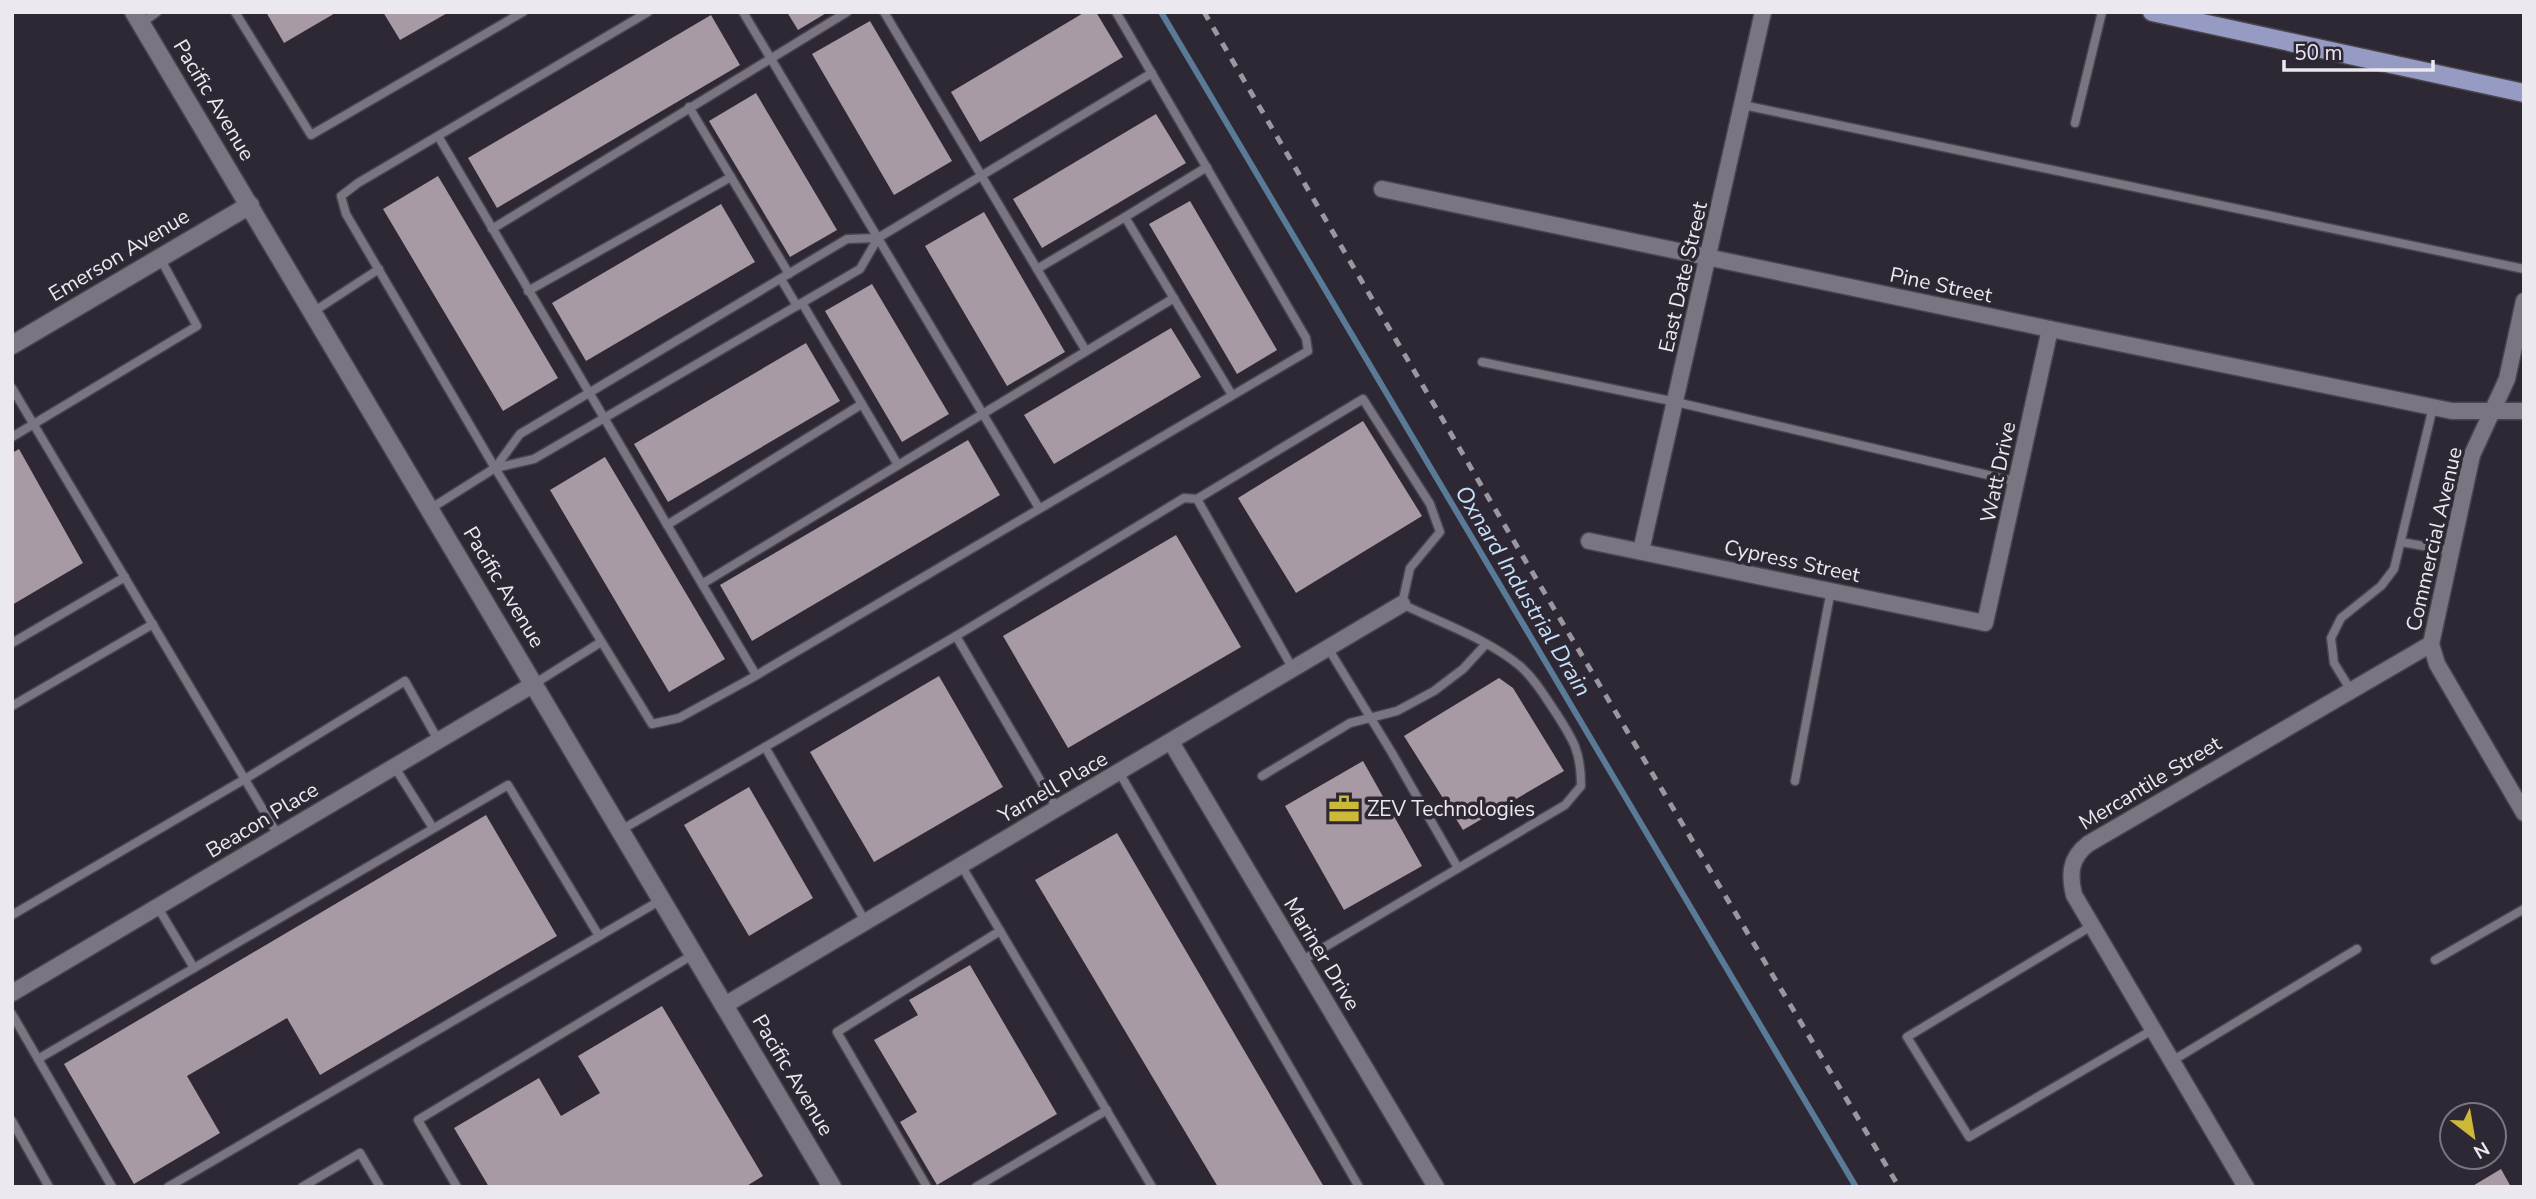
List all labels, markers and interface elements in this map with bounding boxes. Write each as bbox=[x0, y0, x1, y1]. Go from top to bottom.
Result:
scale bar bbox=[2284, 28, 2433, 72]
street label: Pacific Avenue bbox=[167, 34, 261, 166]
text: 50 m bbox=[2294, 39, 2343, 67]
street label: East Date Street bbox=[1652, 198, 1714, 355]
street label: Emerson Avenue bbox=[43, 202, 195, 308]
street label: Pine Street bbox=[1887, 260, 1995, 310]
street label: Watt Drive bbox=[1974, 419, 2022, 525]
street label: Commercial Avenue bbox=[2399, 444, 2469, 634]
water label: Oxnard Industrial Drain bbox=[1448, 480, 1598, 702]
street label: Pacific Avenue bbox=[457, 521, 551, 653]
street label: Cypress Street bbox=[1722, 533, 1863, 589]
street label: Mercantile Street bbox=[2074, 729, 2227, 837]
street label: Yarnell Place bbox=[992, 744, 1113, 830]
street label: Beacon Place bbox=[201, 775, 323, 865]
office icon: ZEV Technologies bbox=[1327, 792, 1361, 826]
place label: ZEV Technologies bbox=[1367, 795, 1535, 823]
street label: Mariner Drive bbox=[1277, 892, 1367, 1016]
street label: Pacific Avenue bbox=[746, 1009, 840, 1141]
north arrow bbox=[2438, 1101, 2508, 1171]
text: N bbox=[2468, 1135, 2494, 1165]

